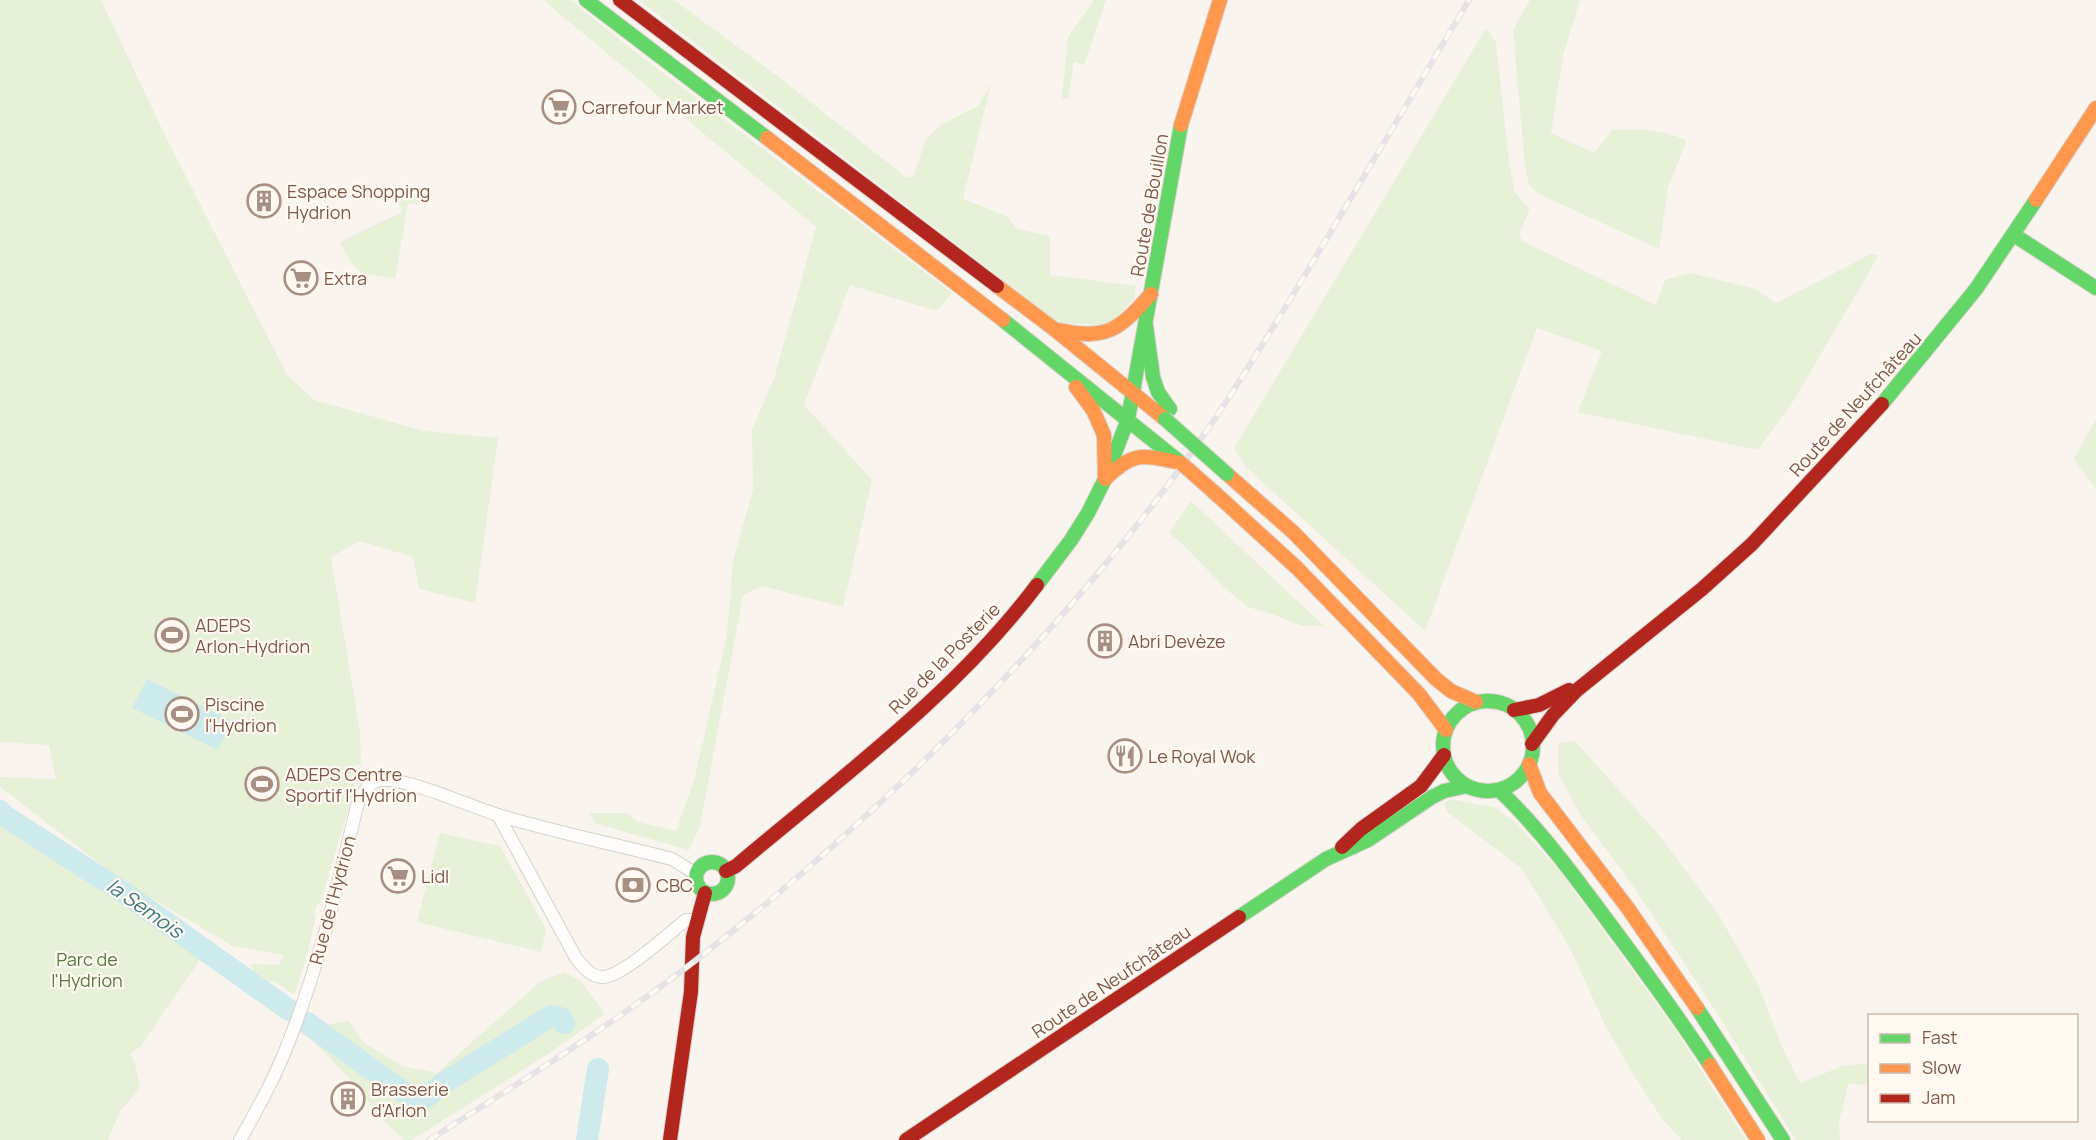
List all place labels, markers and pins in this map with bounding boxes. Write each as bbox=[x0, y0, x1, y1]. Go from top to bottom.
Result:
supermarket icon: Carrefour Market bbox=[541, 89, 577, 125]
place label: Carrefour Market bbox=[582, 95, 724, 119]
place label: Espace Shopping Hydrion bbox=[287, 179, 430, 224]
building icon: Espace Shopping Hydrion bbox=[246, 183, 282, 219]
supermarket icon: Extra bbox=[283, 260, 319, 296]
place label: Extra bbox=[324, 266, 367, 290]
place label: ADEPS Arlon-Hydrion bbox=[195, 613, 310, 658]
sports icon: ADEPS Arlon-Hydrion bbox=[154, 617, 190, 653]
building icon: Abri Devèze bbox=[1087, 623, 1123, 659]
place label: Abri Devèze bbox=[1128, 629, 1226, 653]
place label: Piscine l'Hydrion bbox=[205, 692, 277, 737]
sports icon: Piscine l'Hydrion bbox=[164, 696, 200, 732]
restaurant icon: Le Royal Wok bbox=[1107, 738, 1143, 774]
place label: Le Royal Wok bbox=[1148, 744, 1256, 768]
place label: ADEPS Centre Sportif l'Hydrion bbox=[285, 762, 417, 807]
sports icon: ADEPS Centre Sportif l'Hydrion bbox=[244, 766, 280, 802]
supermarket icon: Lidl bbox=[380, 858, 416, 894]
place label: Lidl bbox=[421, 864, 449, 888]
bank icon: CBC bbox=[615, 867, 651, 903]
place label: CBC bbox=[656, 873, 693, 897]
place label: Brasserie d'Arlon bbox=[371, 1077, 449, 1122]
building icon: Brasserie d'Arlon bbox=[330, 1081, 366, 1117]

